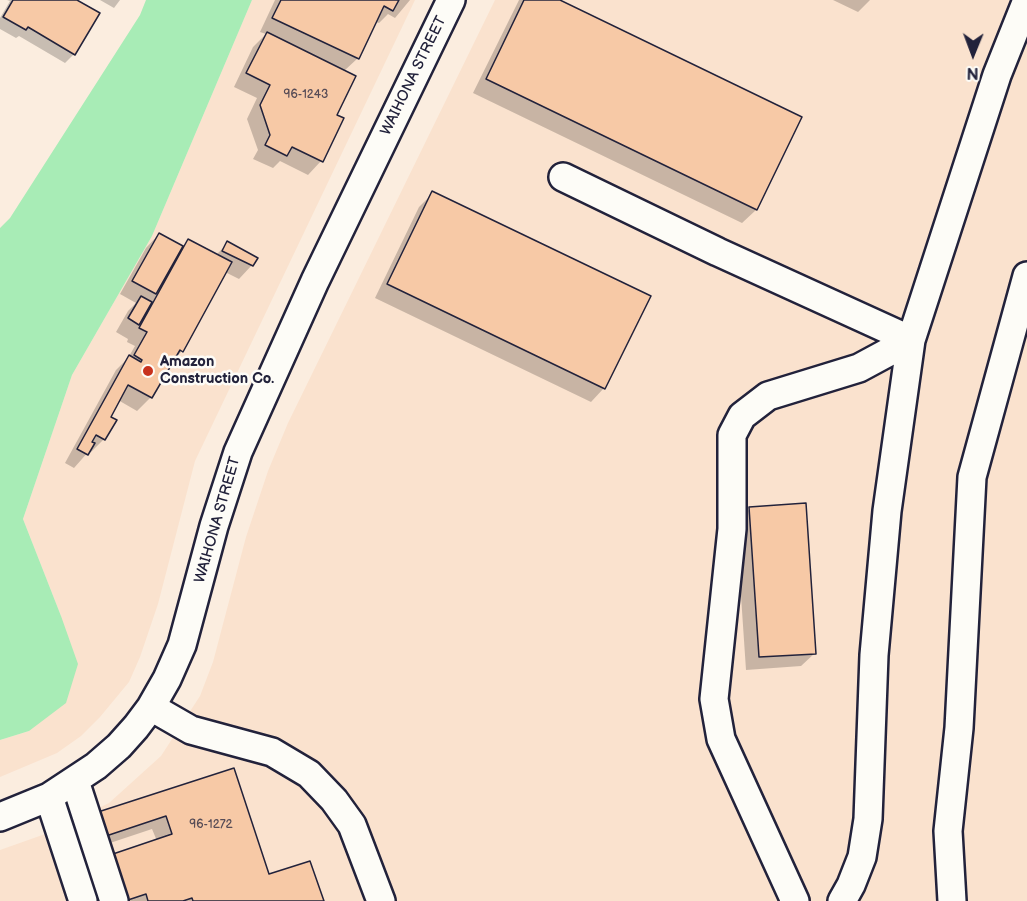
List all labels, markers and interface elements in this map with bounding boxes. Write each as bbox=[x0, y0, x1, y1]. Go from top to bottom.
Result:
street label: WAIHONA STREET bbox=[377, 13, 451, 139]
north arrow bbox=[943, 24, 1003, 84]
text: N bbox=[966, 63, 979, 82]
house number: 96-1243 bbox=[284, 88, 328, 102]
place label: Amazon Construction Co. bbox=[160, 353, 274, 388]
marker: Amazon Construction Co. bbox=[141, 364, 155, 378]
street label: WAIHONA STREET bbox=[191, 455, 245, 585]
house number: 96-1272 bbox=[189, 818, 233, 832]

